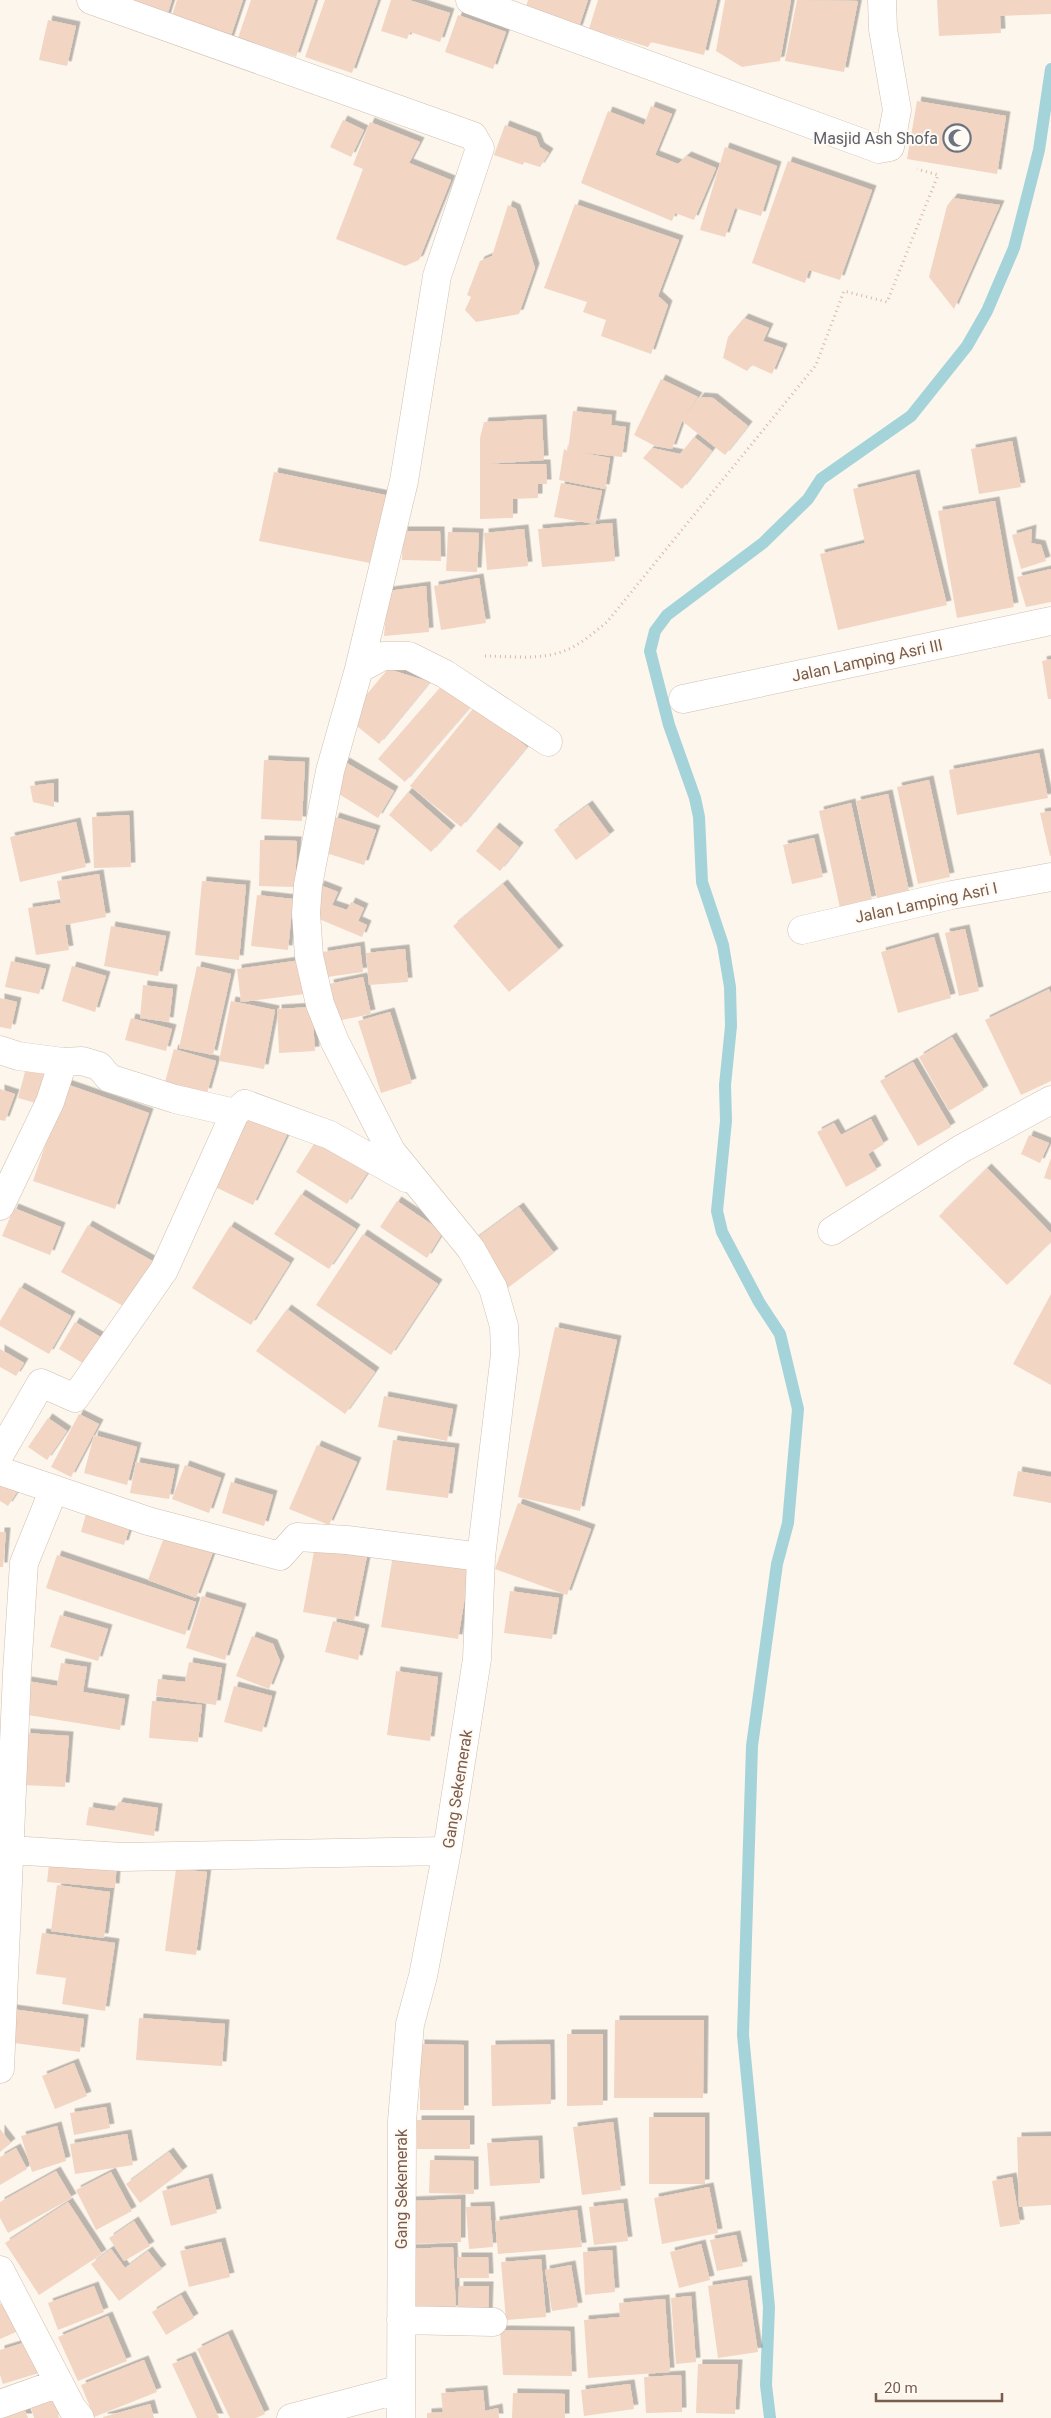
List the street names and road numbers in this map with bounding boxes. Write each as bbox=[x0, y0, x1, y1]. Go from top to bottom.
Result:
street label: Jalan Lamping Asri III bbox=[790, 635, 944, 686]
street label: Jalan Lamping Asri I bbox=[853, 878, 999, 927]
street label: Gang Sekemerak bbox=[439, 1727, 476, 1850]
street label: Gang Sekemerak bbox=[392, 2128, 411, 2249]

